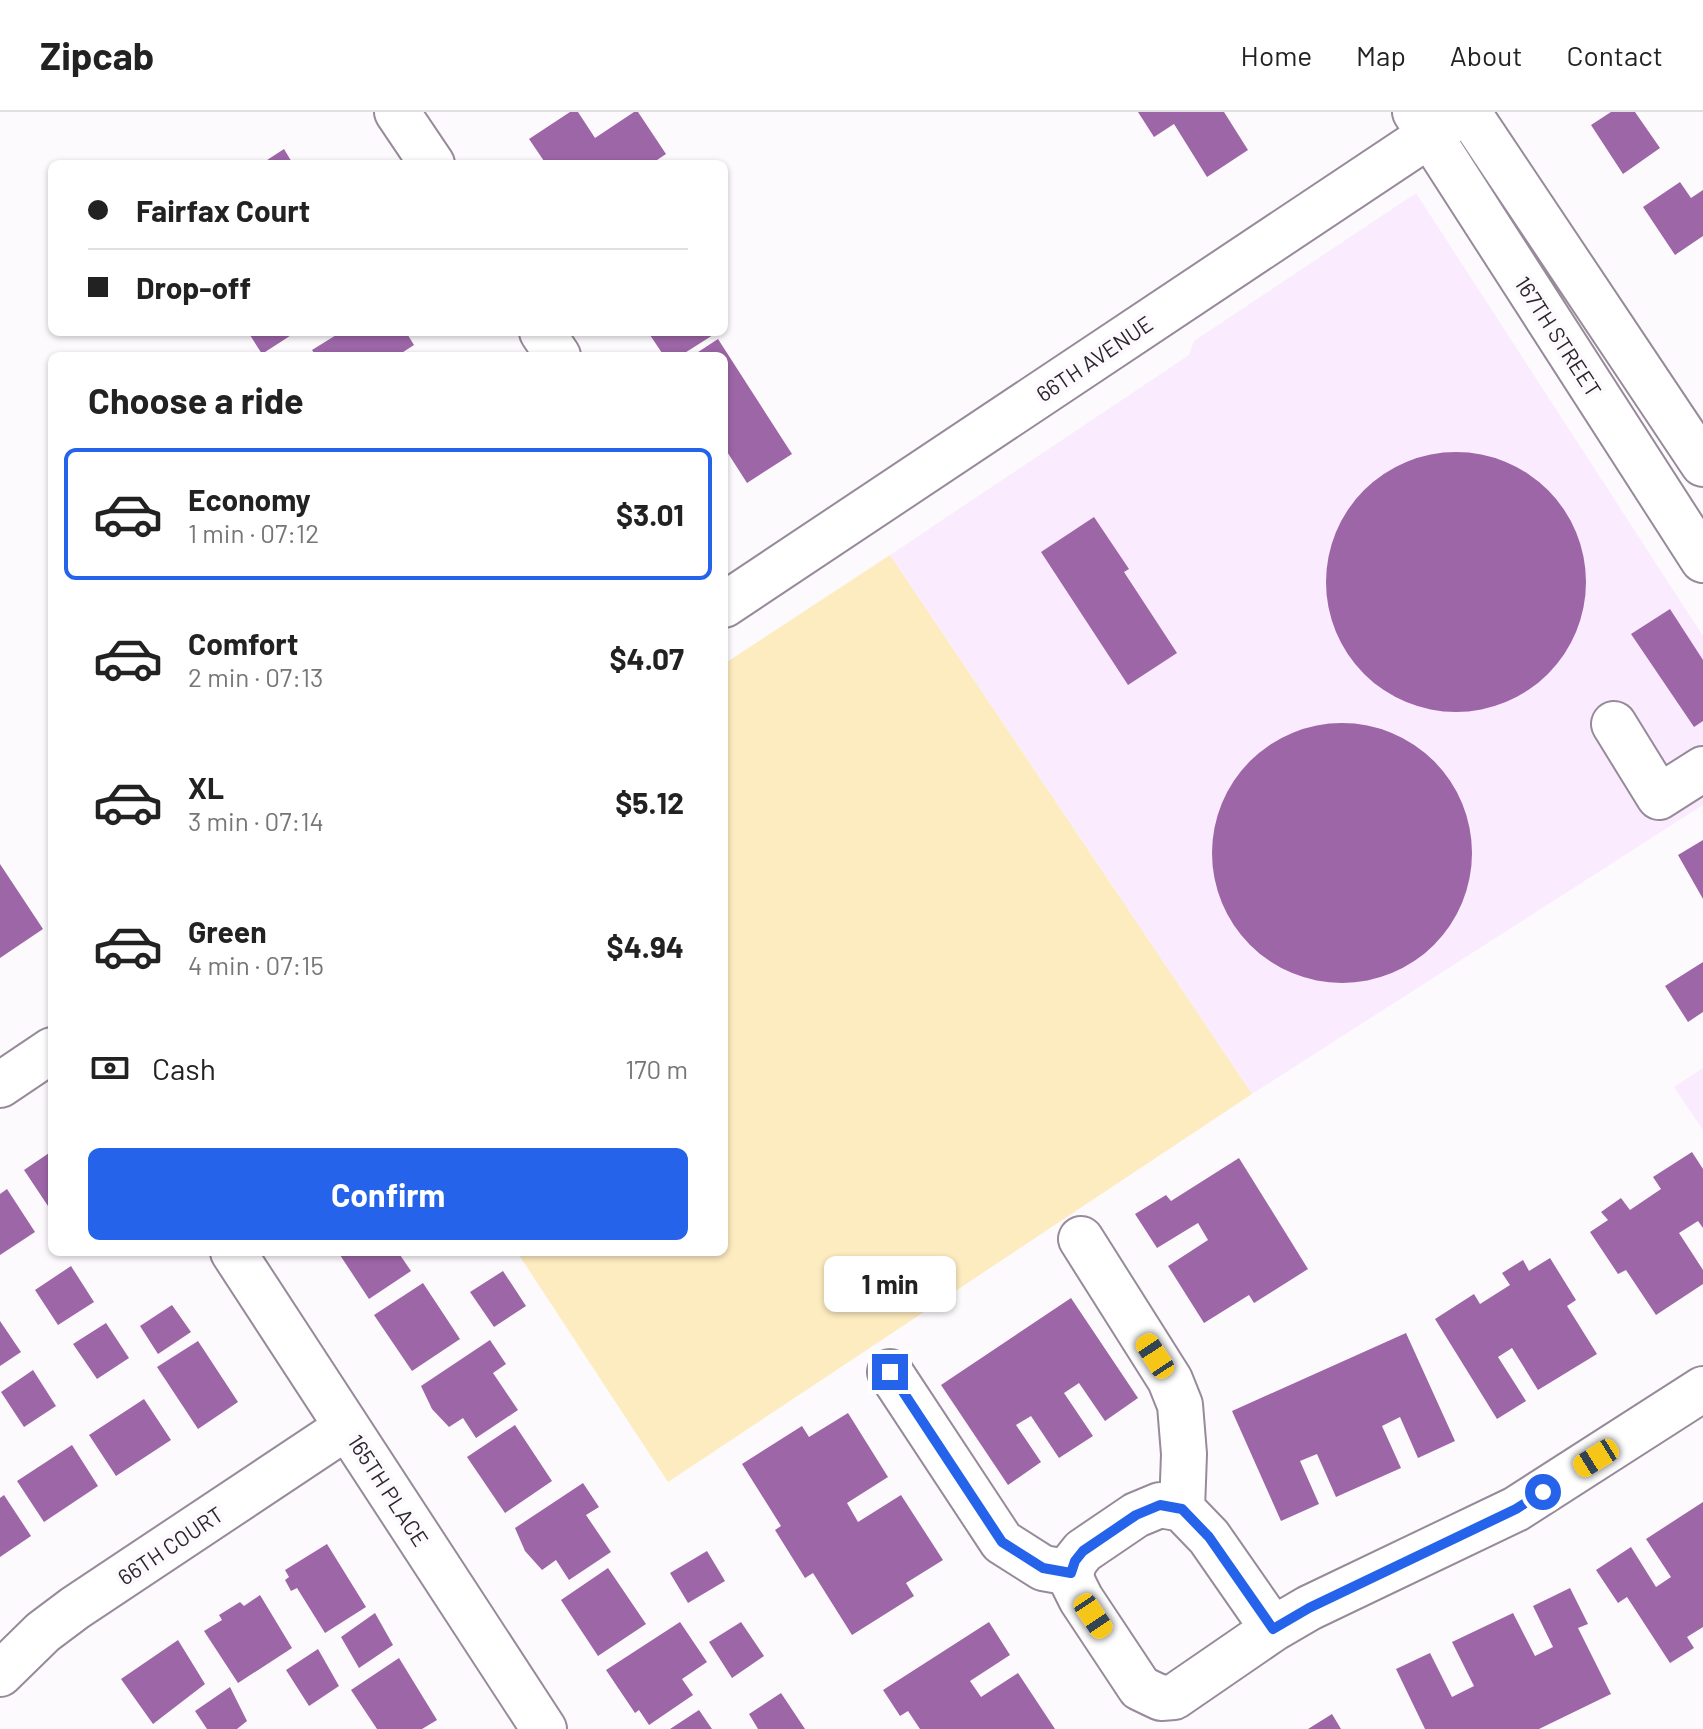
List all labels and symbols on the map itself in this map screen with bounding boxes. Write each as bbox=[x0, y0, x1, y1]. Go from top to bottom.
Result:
street label: 167TH STREET bbox=[1510, 271, 1608, 401]
street label: 66TH AVENUE bbox=[1031, 310, 1157, 406]
callout: 1 min bbox=[824, 1256, 956, 1312]
car bbox=[1132, 1329, 1178, 1383]
route end bbox=[872, 1354, 908, 1390]
street label: 165TH PLACE bbox=[343, 1429, 435, 1551]
car bbox=[1569, 1435, 1623, 1481]
route start bbox=[1525, 1474, 1561, 1510]
street label: 66TH COURT bbox=[112, 1500, 228, 1590]
car bbox=[1070, 1589, 1116, 1643]

